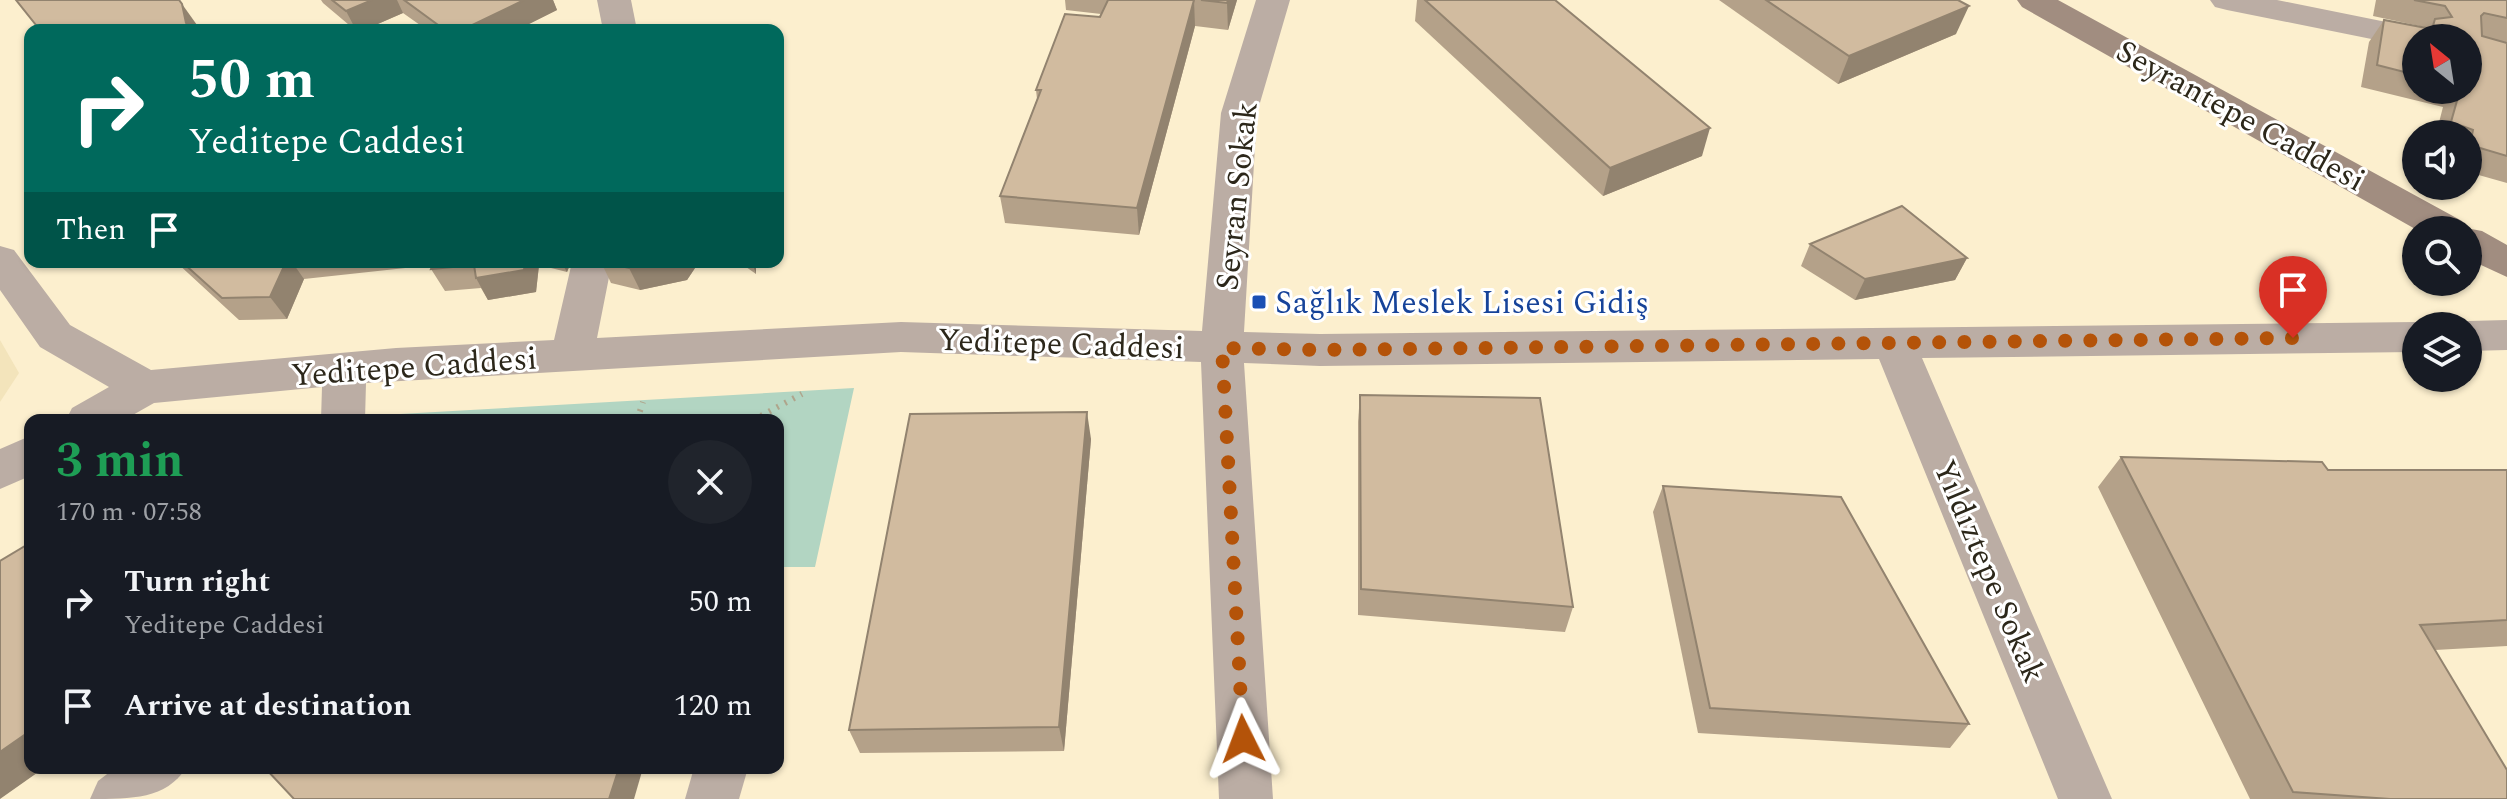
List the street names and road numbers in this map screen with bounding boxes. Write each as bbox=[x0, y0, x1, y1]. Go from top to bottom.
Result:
street label: Seyrantepe Caddesi bbox=[2107, 27, 2374, 205]
street label: Seyran Sokak bbox=[1203, 99, 1272, 293]
street label: Yeditepe Caddesi bbox=[937, 316, 1185, 373]
street label: Yeditepe Caddesi bbox=[289, 334, 539, 401]
street label: Yıldıztepe Sokak bbox=[1919, 452, 2058, 691]

